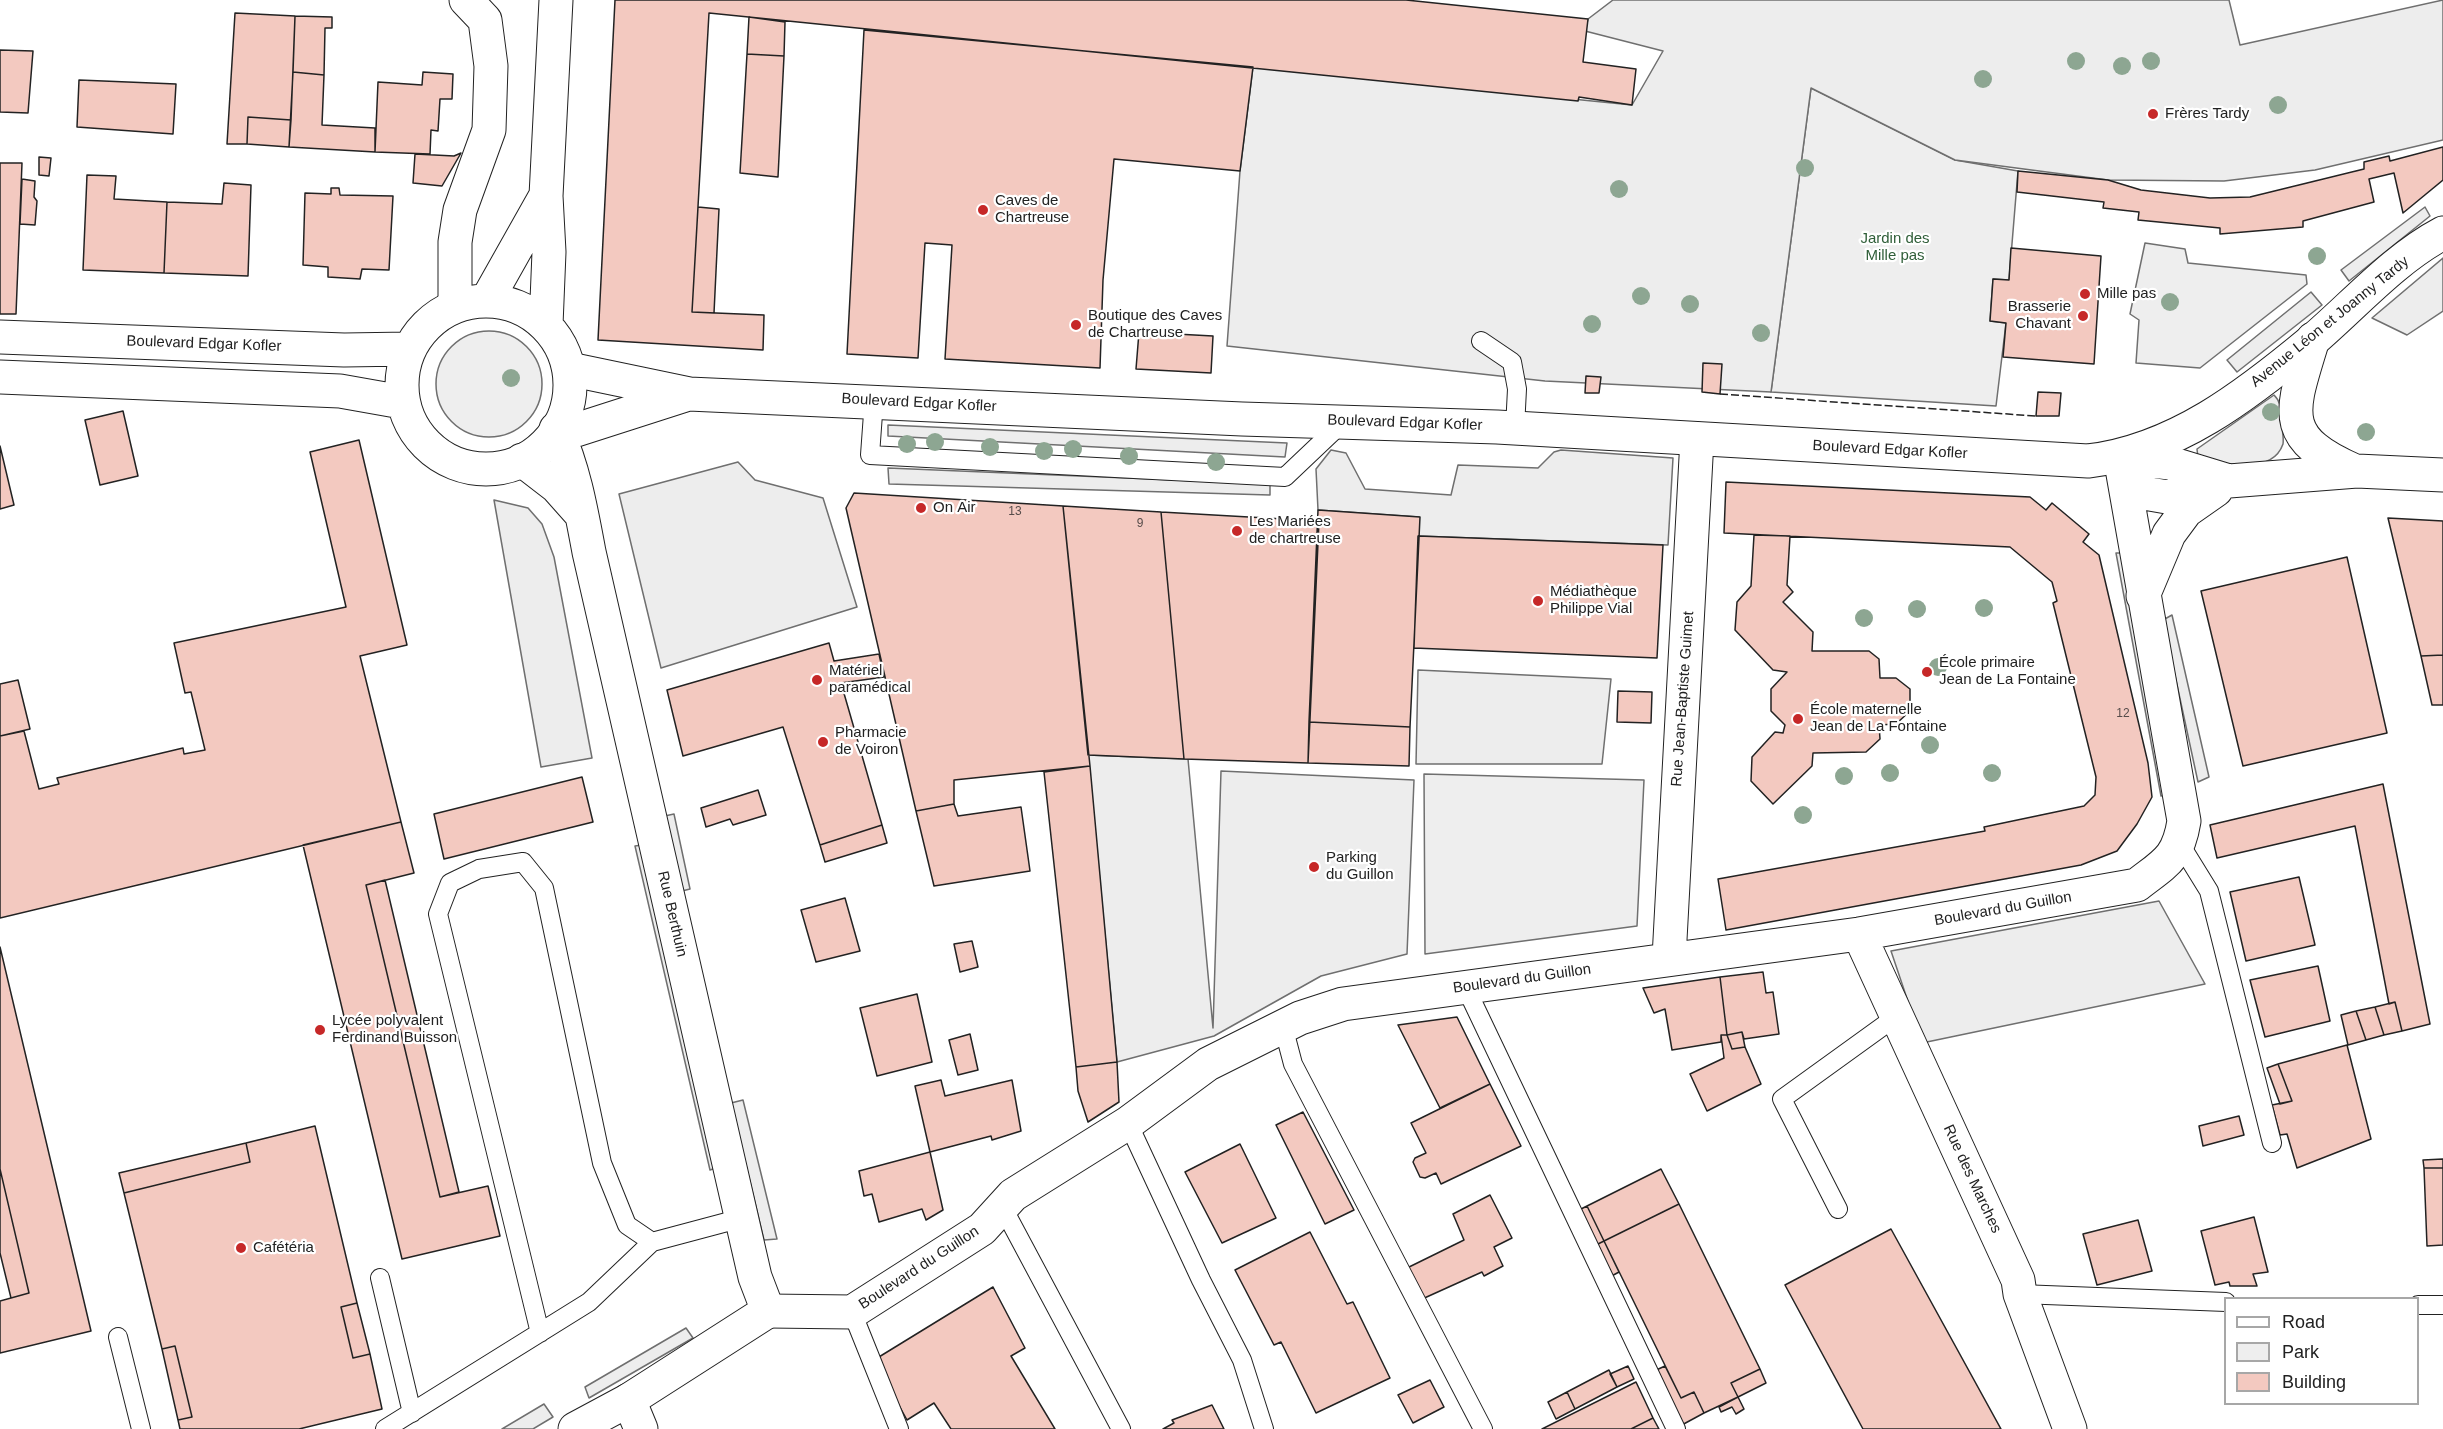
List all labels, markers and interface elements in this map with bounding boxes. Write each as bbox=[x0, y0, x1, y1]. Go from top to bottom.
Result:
place label: Frères Tardy bbox=[2165, 105, 2249, 123]
marker: Frères Tardy bbox=[2146, 107, 2160, 121]
place label: Caves de Chartreuse bbox=[995, 192, 1069, 227]
marker: Caves de Chartreuse bbox=[976, 203, 990, 217]
park label: Jardin des Mille pas bbox=[1860, 230, 1930, 265]
street label: Avenue Léon et Joanny Tardy bbox=[2247, 253, 2413, 391]
place label: Mille pas bbox=[2097, 285, 2156, 303]
marker: Mille pas bbox=[2078, 287, 2092, 301]
place label: Brasserie Chavant bbox=[2008, 298, 2071, 333]
place label: Boutique des Caves de Chartreuse bbox=[1088, 307, 1222, 342]
marker: Brasserie Chavant bbox=[2076, 309, 2090, 323]
marker: Boutique des Caves de Chartreuse bbox=[1069, 318, 1083, 332]
street label: Boulevard Edgar Kofler bbox=[126, 332, 282, 356]
street label: Boulevard Edgar Kofler bbox=[841, 390, 997, 416]
street label: Boulevard Edgar Kofler bbox=[1327, 411, 1483, 435]
street label: Boulevard Edgar Kofler bbox=[1812, 437, 1968, 463]
place label: On Air bbox=[933, 499, 976, 517]
marker: On Air bbox=[914, 501, 928, 515]
house number: 13 bbox=[1008, 505, 1022, 519]
place label: Les Mariées de chartreuse bbox=[1249, 513, 1341, 548]
house number: 9 bbox=[1137, 517, 1143, 531]
marker: Les Mariées de chartreuse bbox=[1230, 524, 1244, 538]
place label: Médiathèque Philippe Vial bbox=[1550, 583, 1637, 618]
marker: Médiathèque Philippe Vial bbox=[1531, 594, 1545, 608]
street label: Rue Jean-Baptiste Guimet bbox=[1668, 611, 1698, 787]
place label: École primaire Jean de La Fontaine bbox=[1939, 654, 2076, 689]
place label: Matériel paramédical bbox=[829, 662, 911, 697]
marker: École primaire Jean de La Fontaine bbox=[1920, 665, 1934, 679]
marker: Matériel paramédical bbox=[810, 673, 824, 687]
place label: École maternelle Jean de La Fontaine bbox=[1810, 701, 1947, 736]
house number: 12 bbox=[2116, 707, 2130, 721]
marker: École maternelle Jean de La Fontaine bbox=[1791, 712, 1805, 726]
place label: Pharmacie de Voiron bbox=[835, 724, 907, 759]
marker: Pharmacie de Voiron bbox=[816, 735, 830, 749]
place label: Parking du Guillon bbox=[1326, 849, 1394, 884]
marker: Parking du Guillon bbox=[1307, 860, 1321, 874]
street label: Rue Berthuin bbox=[653, 869, 691, 959]
street label: Boulevard du Guillon bbox=[1933, 888, 2073, 930]
street label: Boulevard du Guillon bbox=[1452, 960, 1592, 998]
place label: Lycée polyvalent Ferdinand Buisson bbox=[332, 1012, 457, 1047]
marker: Lycée polyvalent Ferdinand Buisson bbox=[313, 1023, 327, 1037]
street label: Rue des Marches bbox=[1939, 1122, 2005, 1236]
street label: Boulevard du Guillon bbox=[856, 1223, 982, 1313]
place label: Cafétéria bbox=[253, 1239, 314, 1257]
marker: Cafétéria bbox=[234, 1241, 248, 1255]
legend bbox=[2224, 1297, 2419, 1405]
text: Road bbox=[2282, 1312, 2325, 1332]
text: Park bbox=[2282, 1342, 2319, 1362]
text: Building bbox=[2282, 1372, 2346, 1392]

